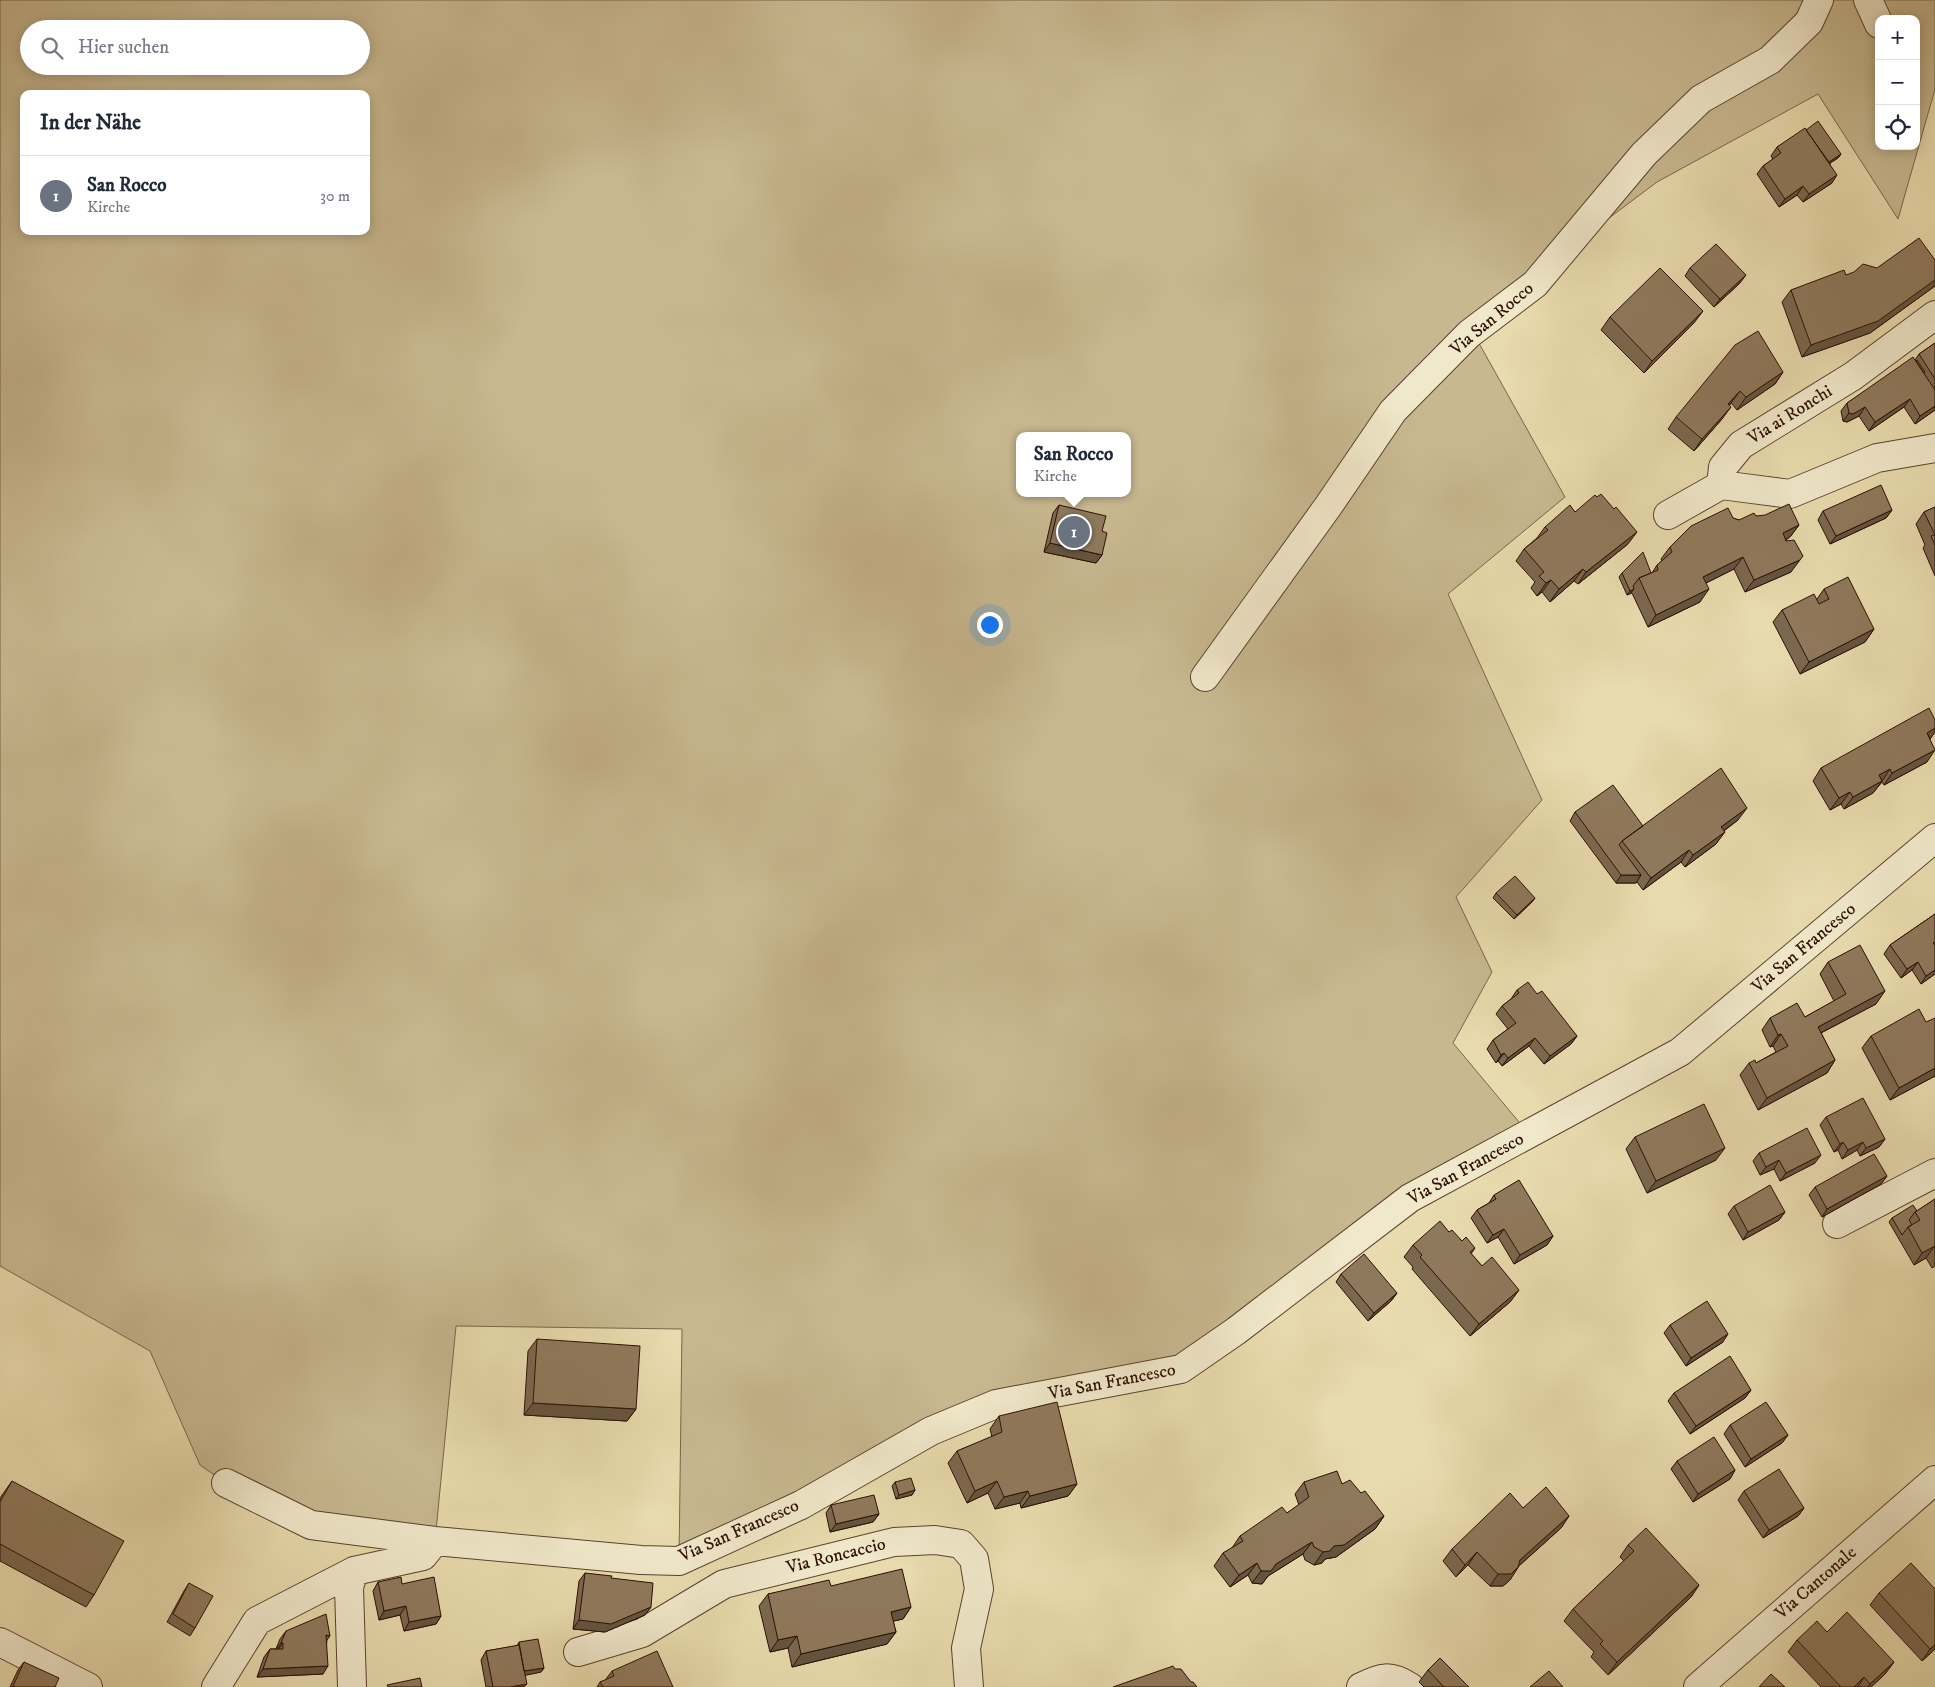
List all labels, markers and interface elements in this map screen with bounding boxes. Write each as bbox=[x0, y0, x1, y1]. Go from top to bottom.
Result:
map controls bbox=[1875, 15, 1920, 150]
button: + bbox=[1875, 15, 1920, 60]
search box bbox=[20, 20, 370, 75]
icon: search bbox=[38, 34, 66, 62]
text: Hier suchen bbox=[78, 36, 169, 59]
button: − bbox=[1875, 60, 1920, 105]
button: locate bbox=[1875, 105, 1920, 150]
text: In der Nähe bbox=[40, 110, 141, 136]
text: San Rocco bbox=[87, 174, 166, 197]
text: 1 bbox=[53, 186, 59, 206]
text: 30 m bbox=[320, 186, 350, 206]
text: Kirche bbox=[87, 197, 130, 217]
street label: Via San Rocco bbox=[1445, 277, 1539, 361]
street label: Via ai Ronchi bbox=[1743, 380, 1836, 450]
popup bbox=[1016, 432, 1131, 497]
text: San Rocco bbox=[1034, 443, 1113, 466]
text: Kirche bbox=[1034, 466, 1077, 486]
pin: 1 bbox=[1058, 513, 1090, 551]
your location bbox=[977, 612, 1003, 638]
street label: Via San Francesco bbox=[1747, 898, 1861, 999]
street label: Via San Francesco bbox=[1403, 1128, 1528, 1210]
street label: Via San Francesco bbox=[1045, 1359, 1178, 1405]
street label: Via San Francesco bbox=[675, 1495, 803, 1568]
street label: Via Roncaccio bbox=[783, 1533, 888, 1579]
street label: Via Cantonale bbox=[1770, 1542, 1861, 1625]

